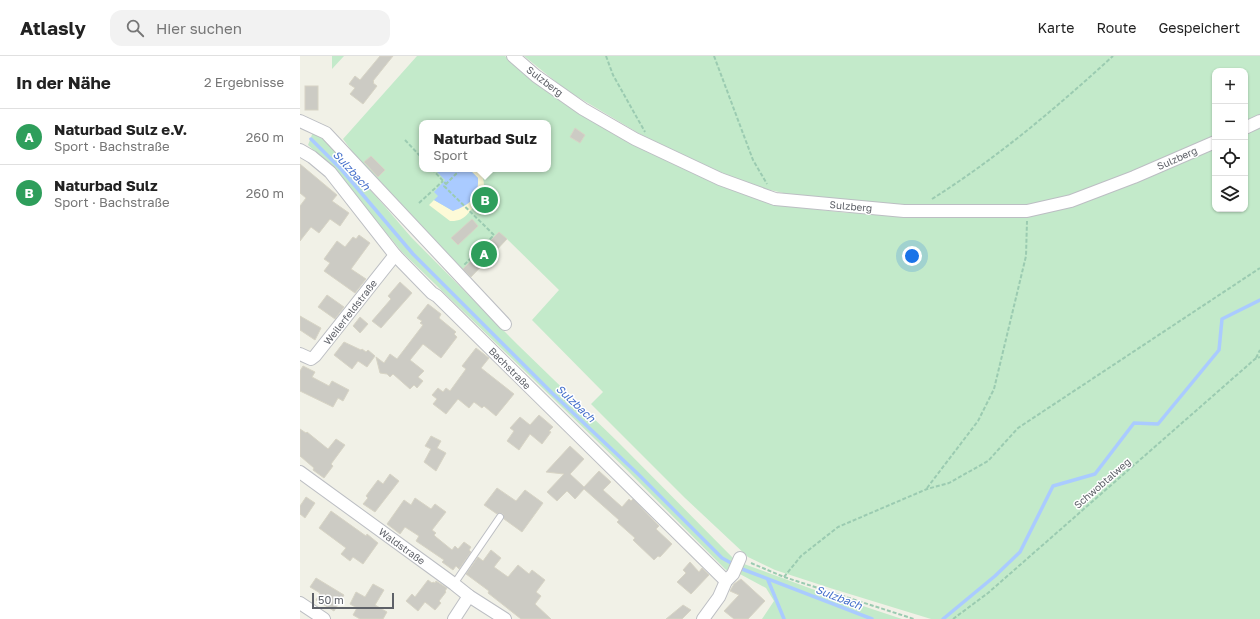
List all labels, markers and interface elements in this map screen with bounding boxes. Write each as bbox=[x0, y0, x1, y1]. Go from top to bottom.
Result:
search box bbox=[110, 10, 390, 46]
text: Atlasly bbox=[20, 16, 86, 39]
icon: search bbox=[124, 17, 146, 39]
text: Hier suchen bbox=[156, 19, 242, 37]
text: Karte bbox=[1038, 19, 1074, 36]
text: Route bbox=[1096, 19, 1136, 36]
text: Gespeichert bbox=[1158, 19, 1240, 36]
street label: Sulzberg bbox=[524, 63, 566, 99]
map controls bbox=[1212, 68, 1248, 212]
button: + bbox=[1212, 68, 1248, 104]
text: In der Nähe bbox=[16, 72, 111, 93]
text: 2 Ergebnisse bbox=[204, 74, 284, 90]
button: − bbox=[1212, 104, 1248, 140]
text: Naturbad Sulz e.V. bbox=[54, 120, 187, 138]
popup bbox=[419, 120, 551, 172]
text: A bbox=[24, 129, 34, 145]
text: 260 m bbox=[246, 129, 284, 145]
text: Naturbad Sulz bbox=[433, 129, 537, 147]
text: Sport · Bachstraße bbox=[54, 138, 170, 154]
button: locate bbox=[1212, 140, 1248, 176]
street label: Sulzberg bbox=[1155, 144, 1199, 172]
text: Sport bbox=[433, 147, 468, 163]
water label: Sulzbach bbox=[331, 148, 374, 193]
text: Naturbad Sulz bbox=[54, 176, 158, 194]
button: layers bbox=[1212, 176, 1248, 212]
text: B bbox=[24, 185, 34, 201]
text: 260 m bbox=[246, 185, 284, 201]
pin: B bbox=[472, 185, 498, 215]
text: Sport · Bachstraße bbox=[54, 194, 170, 210]
street label: Sulzberg bbox=[829, 198, 873, 214]
pin: A bbox=[471, 239, 497, 269]
your location bbox=[902, 246, 922, 266]
street label: Weilerfeldstraße bbox=[321, 277, 379, 347]
street label: Bachstraße bbox=[487, 345, 534, 392]
water label: Sulzbach bbox=[554, 382, 599, 425]
street label: Schwobtalweg bbox=[1071, 455, 1133, 511]
street label: Waldstraße bbox=[376, 525, 428, 567]
water label: Sulzbach bbox=[814, 582, 865, 612]
scale bar bbox=[312, 591, 394, 610]
text: 50 m bbox=[318, 593, 344, 606]

